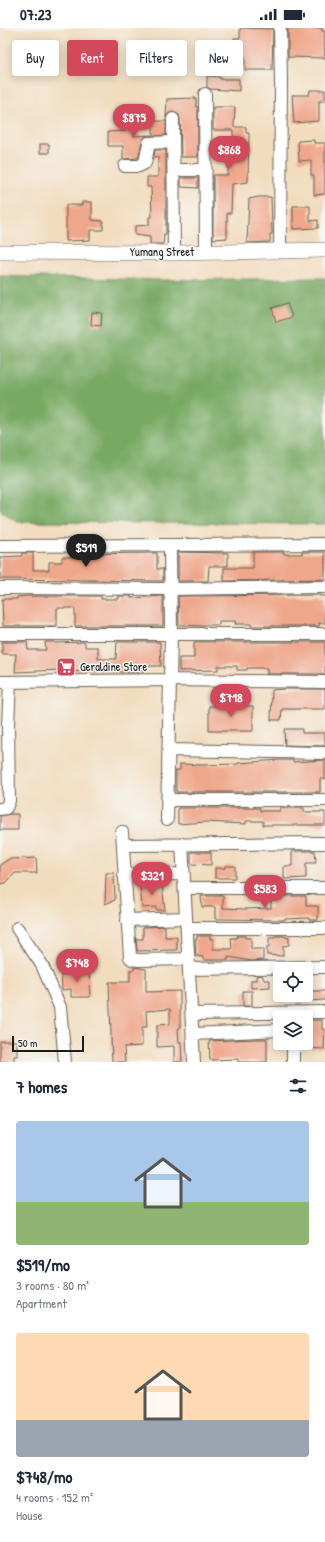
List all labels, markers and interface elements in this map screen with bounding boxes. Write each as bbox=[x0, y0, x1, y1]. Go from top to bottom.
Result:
text: 07:23 bbox=[20, 4, 51, 25]
chip: Buy bbox=[12, 40, 59, 76]
chip: Rent bbox=[67, 40, 118, 76]
chip: Filters bbox=[126, 40, 187, 76]
chip: New bbox=[195, 40, 243, 76]
pin: $875 bbox=[110, 104, 158, 138]
text: $875 bbox=[122, 108, 146, 126]
pin: $868 bbox=[205, 136, 253, 170]
text: $868 bbox=[217, 140, 241, 158]
street label: Yumang Street bbox=[130, 243, 195, 260]
pin: $519 bbox=[62, 534, 110, 568]
text: $519 bbox=[75, 538, 97, 556]
supermarket icon: Geraldine Store bbox=[55, 656, 77, 678]
place label: Geraldine Store bbox=[80, 658, 147, 675]
pin: $718 bbox=[207, 684, 255, 718]
text: $718 bbox=[219, 688, 243, 706]
pin: $321 bbox=[128, 862, 176, 896]
text: $321 bbox=[140, 866, 164, 884]
pin: $583 bbox=[241, 875, 289, 909]
text: $583 bbox=[253, 879, 277, 897]
pin: $748 bbox=[53, 949, 101, 983]
text: $748 bbox=[65, 953, 89, 971]
map controls bbox=[273, 962, 313, 1050]
button: locate bbox=[273, 962, 313, 1002]
button: layers bbox=[273, 1010, 313, 1050]
scale bar bbox=[12, 1034, 84, 1053]
text: 50 m bbox=[18, 1036, 38, 1050]
text: 7 homes bbox=[16, 1075, 67, 1098]
icon: filters bbox=[287, 1075, 309, 1097]
icon: home bbox=[127, 1147, 199, 1219]
text: $519/mo bbox=[16, 1253, 70, 1276]
text: 3 rooms · 80 m² bbox=[16, 1276, 89, 1294]
text: Apartment bbox=[16, 1294, 67, 1312]
icon: home bbox=[127, 1359, 199, 1431]
text: $748/mo bbox=[16, 1465, 72, 1488]
text: 4 rooms · 152 m² bbox=[16, 1488, 93, 1506]
text: House bbox=[16, 1506, 43, 1524]

